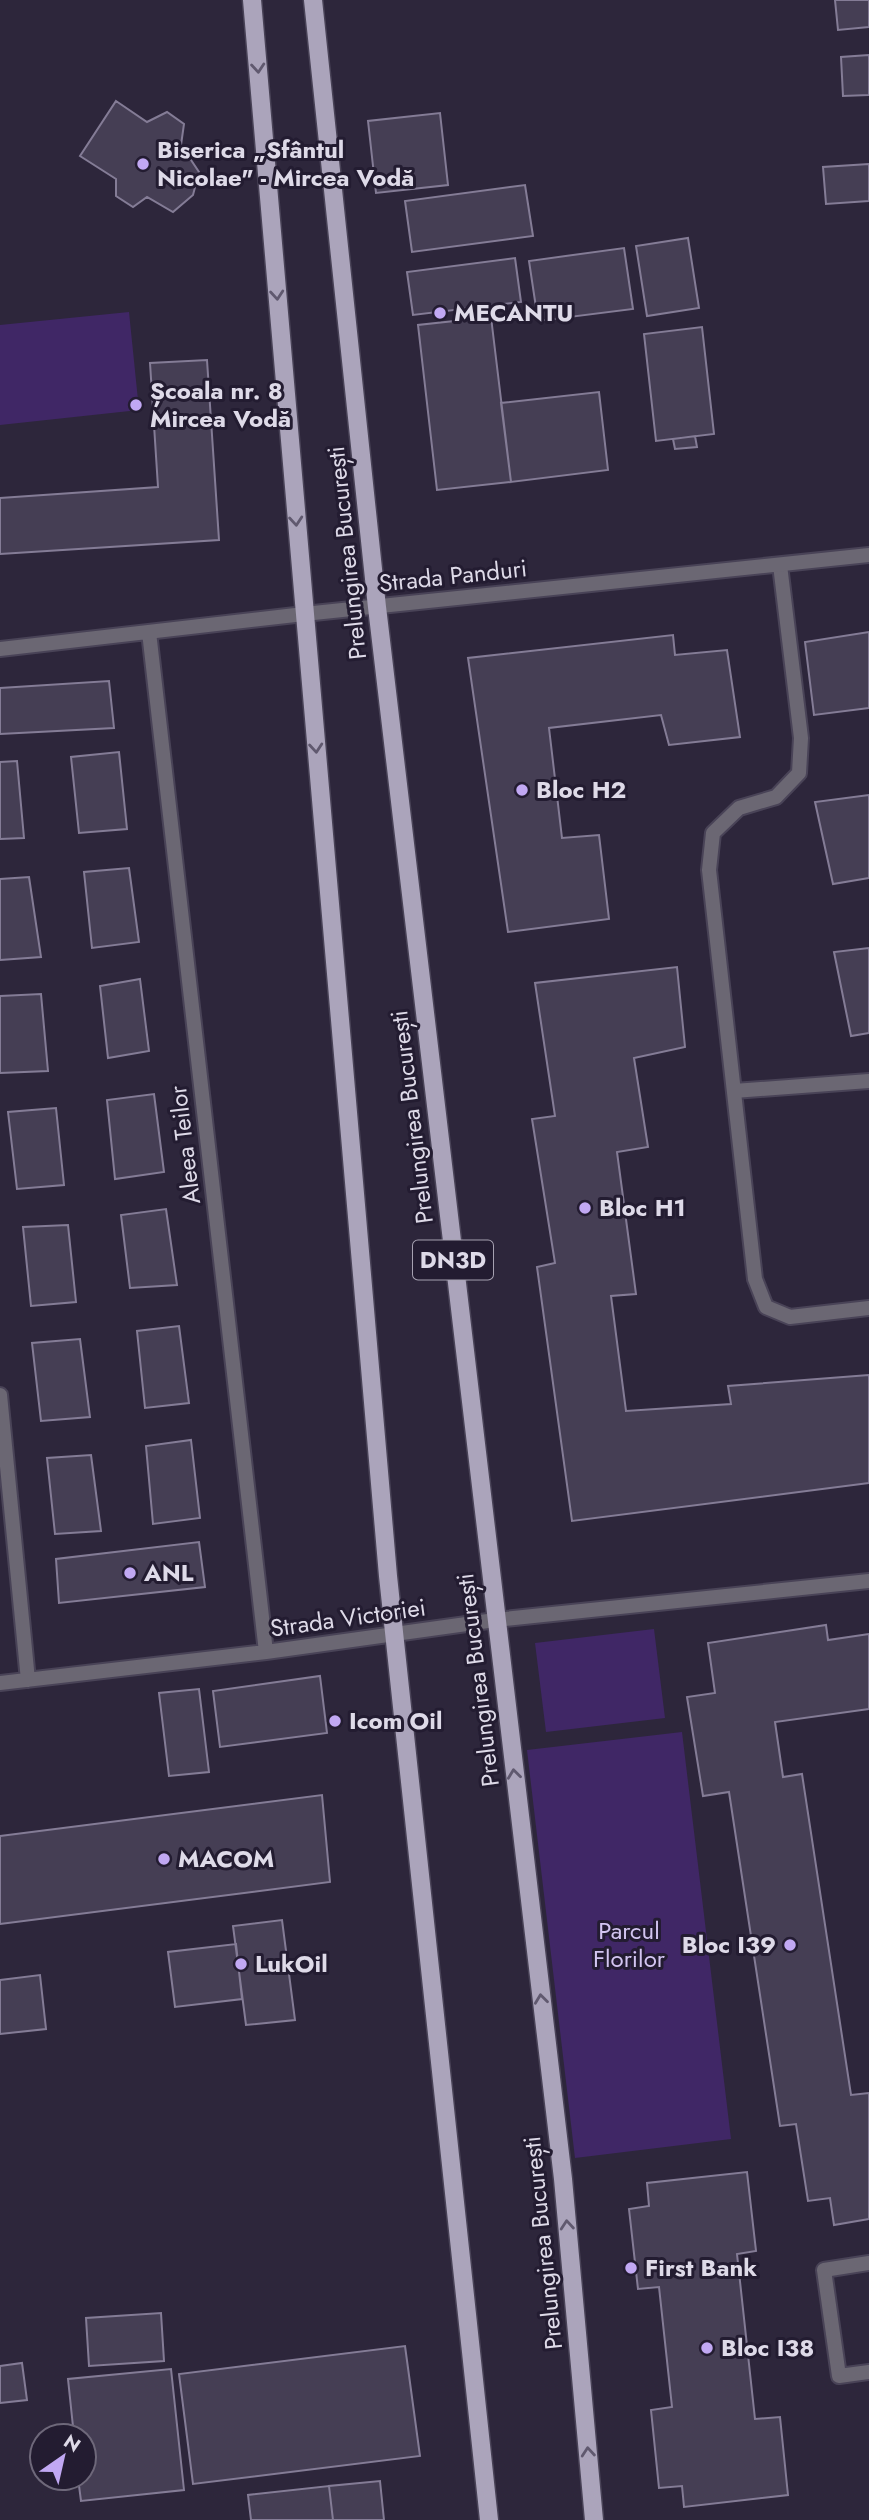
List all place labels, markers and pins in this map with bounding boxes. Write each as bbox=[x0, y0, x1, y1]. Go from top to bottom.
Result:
place label: Biserica „Sfântul Nicolae" - Mircea Vodă bbox=[157, 132, 414, 195]
marker: Biserica „Sfântul Nicolae" - Mircea Vodă bbox=[135, 156, 151, 172]
place label: MECANTU bbox=[454, 295, 573, 330]
marker: MECANTU bbox=[432, 305, 448, 321]
place label: Școala nr. 8 Mircea Vodă bbox=[150, 373, 291, 436]
marker: Școala nr. 8 Mircea Vodă bbox=[128, 397, 144, 413]
place label: Bloc H2 bbox=[536, 772, 626, 807]
marker: Bloc H2 bbox=[514, 782, 530, 798]
place label: Bloc H1 bbox=[599, 1190, 686, 1225]
marker: Bloc H1 bbox=[577, 1200, 593, 1216]
place label: ANL bbox=[143, 1555, 194, 1590]
marker: ANL bbox=[122, 1565, 138, 1581]
place label: Icom Oil bbox=[349, 1703, 442, 1738]
marker: Icom Oil bbox=[327, 1713, 343, 1729]
place label: MACOM bbox=[178, 1841, 274, 1876]
marker: MACOM bbox=[156, 1851, 172, 1867]
place label: Bloc I39 bbox=[682, 1927, 776, 1962]
marker: Bloc I39 bbox=[782, 1937, 798, 1953]
place label: LukOil bbox=[255, 1946, 328, 1981]
marker: LukOil bbox=[233, 1956, 249, 1972]
place label: First Bank bbox=[645, 2250, 757, 2285]
marker: First Bank bbox=[623, 2260, 639, 2276]
place label: Bloc I38 bbox=[721, 2330, 814, 2365]
marker: Bloc I38 bbox=[699, 2340, 715, 2356]

